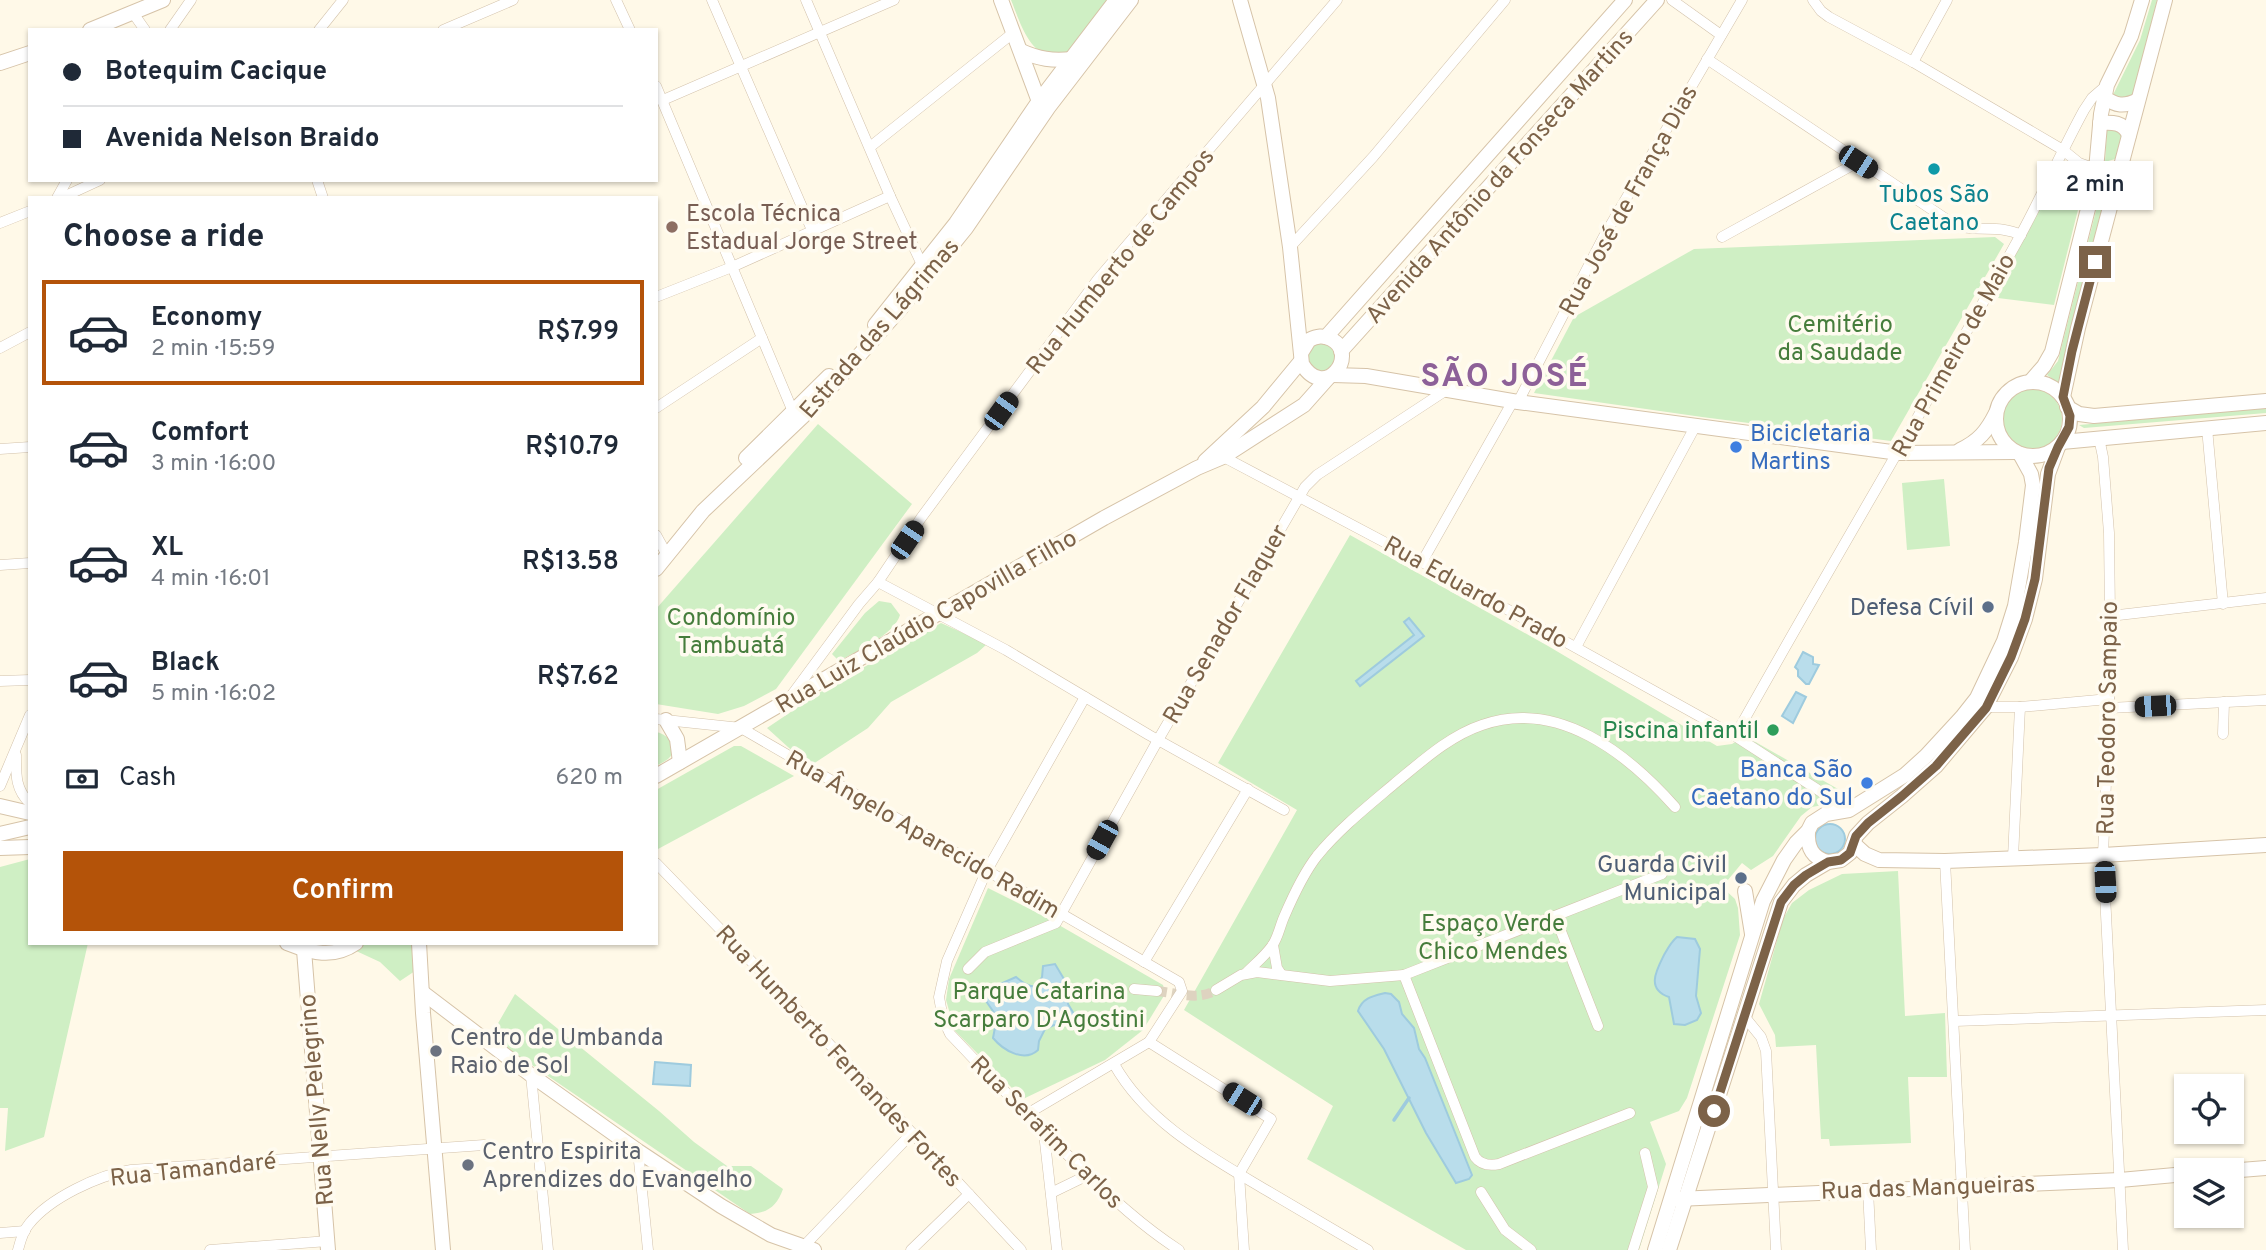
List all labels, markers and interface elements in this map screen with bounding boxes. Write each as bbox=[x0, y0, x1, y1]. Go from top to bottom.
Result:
street label: Avenida Antônio da Fonseca Martins bbox=[1360, 24, 1641, 331]
text: Botequim Cacique bbox=[105, 56, 327, 89]
street label: Rua José de França Dias bbox=[1554, 80, 1706, 322]
text: Avenida Nelson Braido bbox=[105, 123, 379, 156]
car bbox=[1835, 142, 1882, 182]
street label: Rua Humberto de Campos bbox=[1021, 143, 1222, 381]
callout: 2 min bbox=[2037, 160, 2153, 210]
marker: Tubos São Caetano bbox=[1926, 161, 1942, 177]
text: 2 min bbox=[2065, 171, 2125, 200]
place label: Tubos São Caetano bbox=[1879, 181, 1989, 239]
place label: Escola Técnica Estadual Jorge Street bbox=[686, 200, 918, 258]
text: Choose a ride bbox=[63, 218, 264, 258]
marker: Escola Técnica Estadual Jorge Street bbox=[664, 219, 680, 235]
street label: Estrada das Lágrimas bbox=[794, 233, 967, 426]
route end bbox=[2079, 246, 2111, 278]
street label: Rua Primeiro de Maio bbox=[1886, 249, 2023, 463]
icon: car bbox=[67, 301, 130, 364]
text: Economy bbox=[151, 302, 262, 335]
park label: Cemitério da Saudade bbox=[1777, 311, 1903, 369]
text: R$7.99 bbox=[537, 316, 619, 349]
text: 2 min · 15:59 bbox=[151, 335, 275, 364]
district label: SÃO JOSÉ bbox=[1421, 356, 1589, 398]
car bbox=[981, 388, 1022, 434]
icon: car bbox=[67, 416, 130, 479]
text: Comfort bbox=[151, 417, 249, 450]
place label: Bicicletaria Martins bbox=[1750, 420, 1871, 478]
text: R$10.79 bbox=[525, 431, 619, 464]
marker: Bicicletaria Martins bbox=[1728, 439, 1744, 455]
text: 3 min · 16:00 bbox=[151, 450, 276, 479]
car bbox=[887, 517, 928, 563]
street label: Rua Senador Flaquer bbox=[1157, 520, 1296, 730]
street label: Rua Luiz Claúdio Capovilla Filho bbox=[771, 524, 1083, 721]
icon: car bbox=[67, 531, 130, 594]
street label: Rua Eduardo Prado bbox=[1378, 531, 1573, 657]
text: XL bbox=[151, 532, 183, 565]
text: R$13.58 bbox=[522, 546, 619, 579]
text: 4 min · 16:01 bbox=[151, 565, 271, 594]
place label: Defesa Cívil bbox=[1850, 594, 1974, 624]
marker: Defesa Cívil bbox=[1980, 599, 1996, 615]
street label: Rua Teodoro Sampaio bbox=[2092, 601, 2126, 835]
park label: Condomínio Tambuatá bbox=[667, 604, 795, 662]
icon: car bbox=[67, 646, 130, 709]
text: Black bbox=[151, 647, 220, 680]
text: R$7.62 bbox=[537, 661, 619, 694]
text: 5 min · 16:02 bbox=[151, 680, 276, 709]
car bbox=[2134, 694, 2177, 718]
place label: Piscina infantil bbox=[1602, 717, 1759, 747]
marker: Piscina infantil bbox=[1765, 722, 1781, 738]
street label: Rua Ângelo Aparecido Radim bbox=[779, 743, 1066, 927]
place label: Banca São Caetano do Sul bbox=[1690, 756, 1853, 814]
icon: cash bbox=[63, 760, 101, 798]
text: Cash bbox=[119, 762, 176, 795]
text: 620 m bbox=[556, 764, 623, 793]
marker: Banca São Caetano do Sul bbox=[1859, 775, 1875, 791]
car bbox=[1083, 817, 1122, 863]
button: Confirm bbox=[63, 851, 623, 931]
place label: Guarda Civil Municipal bbox=[1597, 851, 1727, 909]
car bbox=[2094, 860, 2117, 904]
marker: Guarda Civil Municipal bbox=[1733, 870, 1749, 886]
park label: Espaço Verde Chico Mendes bbox=[1418, 910, 1568, 968]
street label: Rua Humberto Fernandes Fortes bbox=[708, 920, 967, 1195]
park label: Parque Catarina Scarparo D'Agostini bbox=[933, 978, 1145, 1036]
street label: Rua Nelly Pelegrino bbox=[294, 993, 342, 1207]
place label: Centro de Umbanda Raio de Sol bbox=[450, 1024, 663, 1082]
marker: Centro de Umbanda Raio de Sol bbox=[428, 1043, 444, 1059]
street label: Rua Serafim Carlos bbox=[963, 1050, 1129, 1216]
map controls bbox=[2174, 1074, 2244, 1228]
button: locate bbox=[2174, 1074, 2244, 1144]
car bbox=[1219, 1079, 1266, 1119]
route start bbox=[1698, 1095, 1730, 1127]
place label: Centro Espirita Aprendizes do Evangelho bbox=[482, 1138, 753, 1196]
street label: Rua Tamandaré bbox=[108, 1147, 278, 1195]
marker: Centro Espirita Aprendizes do Evangelho bbox=[460, 1157, 476, 1173]
button: layers bbox=[2174, 1158, 2244, 1228]
street label: Rua das Mangueiras bbox=[1820, 1170, 2036, 1208]

